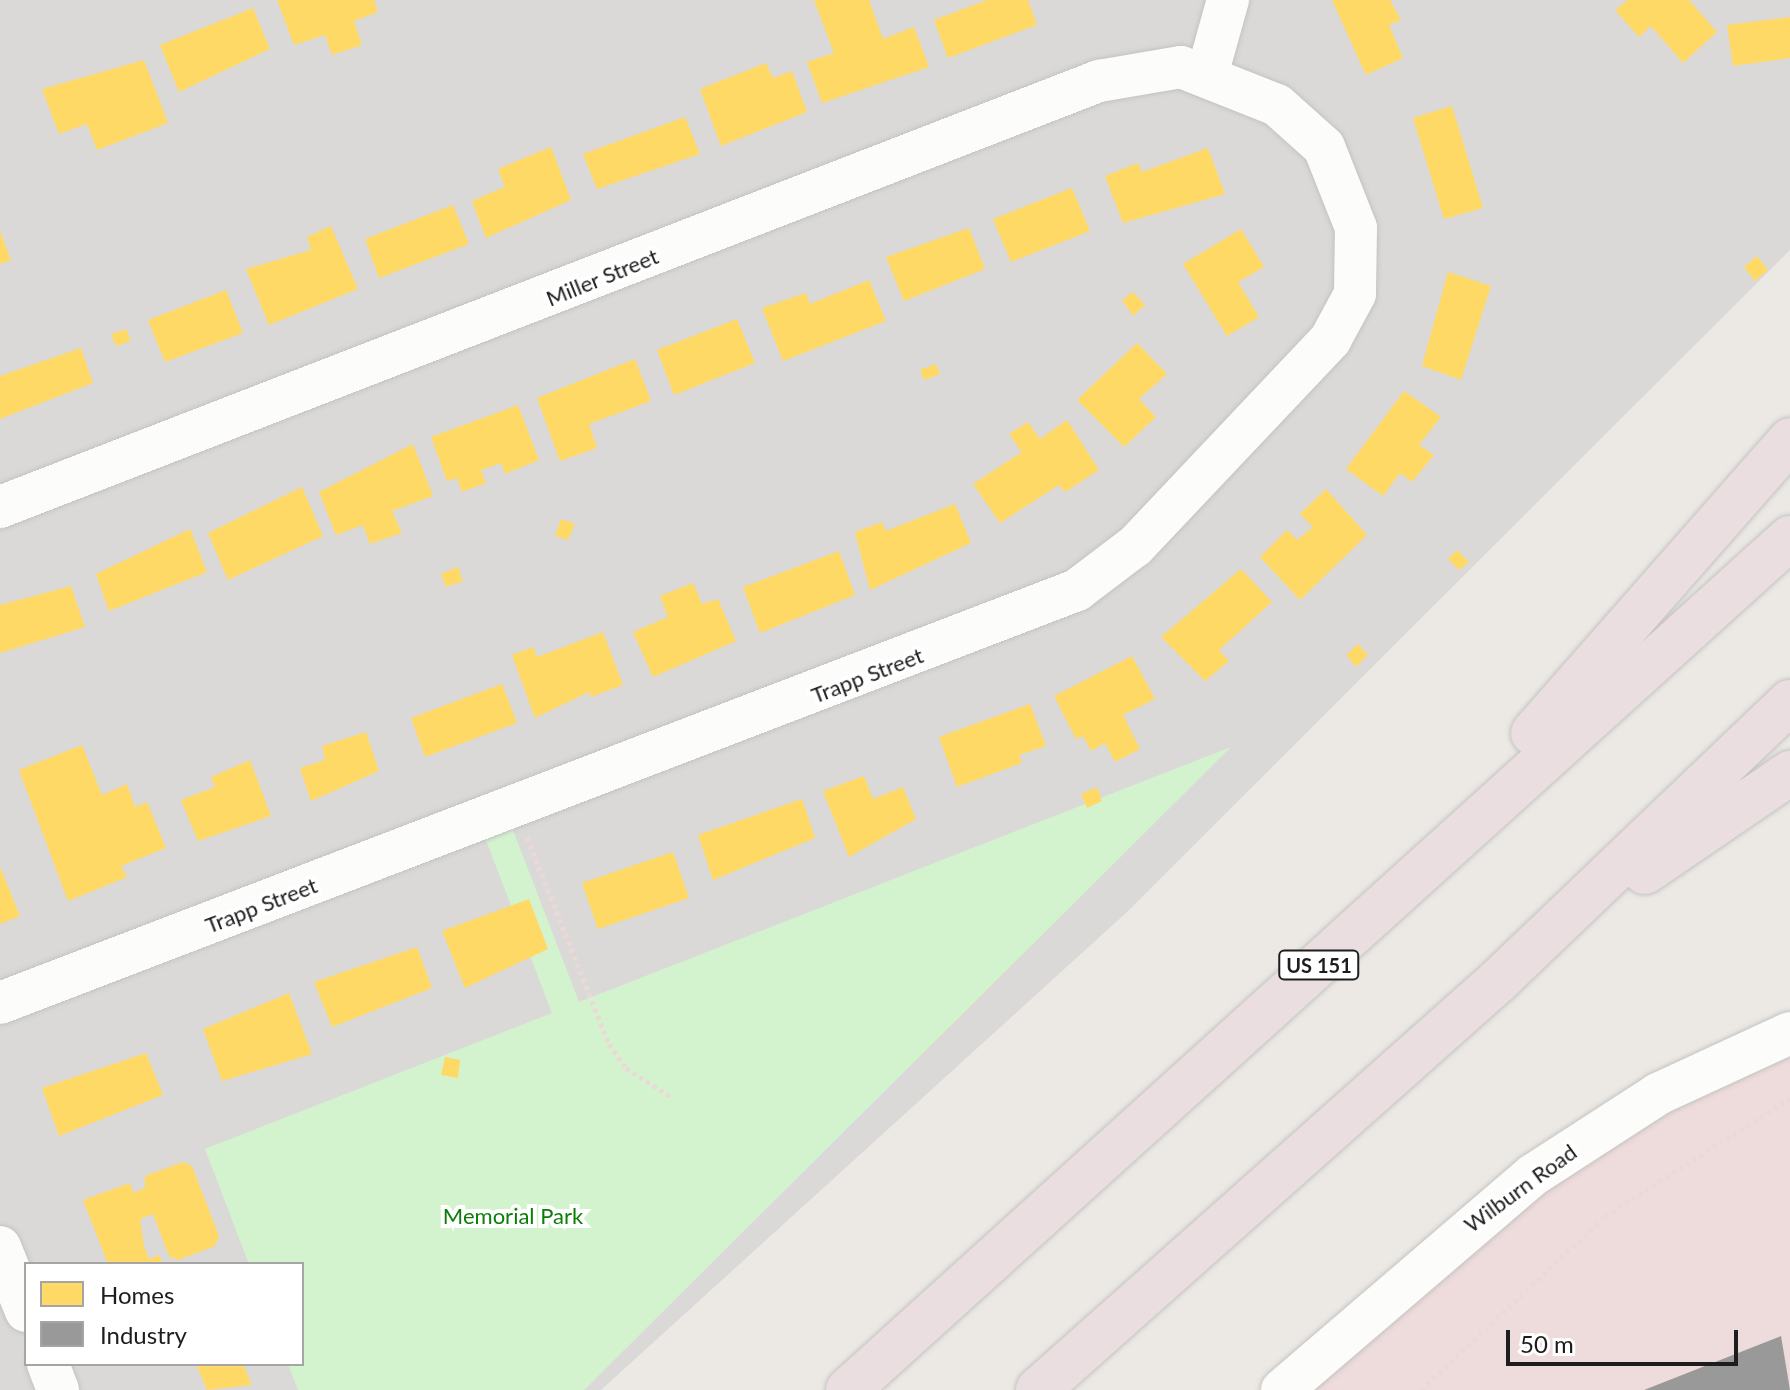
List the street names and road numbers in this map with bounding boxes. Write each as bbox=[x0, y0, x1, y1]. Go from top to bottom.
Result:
street label: Miller Street bbox=[542, 242, 662, 312]
street label: Trapp Street bbox=[807, 642, 927, 708]
street label: Trapp Street bbox=[201, 872, 321, 938]
road number: US 151 bbox=[1277, 949, 1361, 981]
street label: Wilburn Road bbox=[1459, 1138, 1581, 1238]

